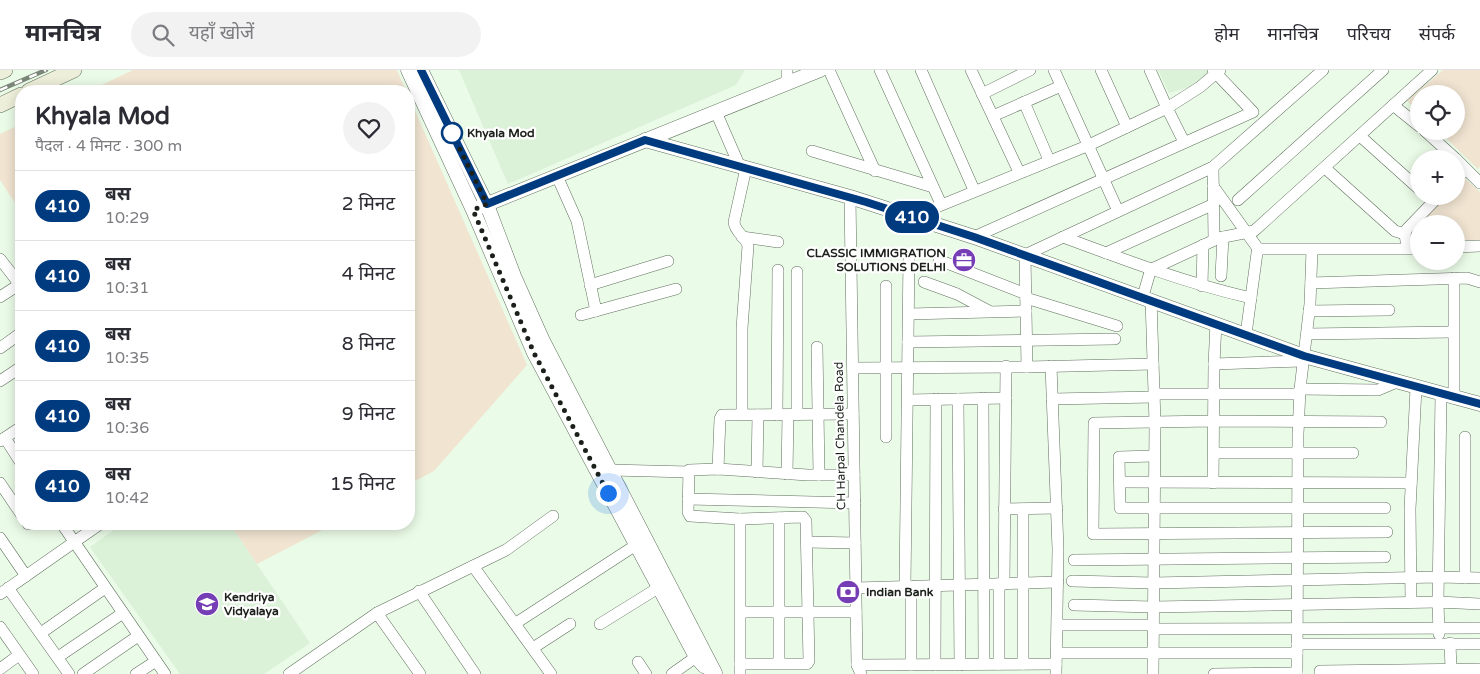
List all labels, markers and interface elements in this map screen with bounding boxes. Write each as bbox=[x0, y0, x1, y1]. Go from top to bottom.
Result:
search box bbox=[131, 12, 481, 57]
text: मानचित्र bbox=[25, 19, 101, 48]
icon: search bbox=[149, 21, 177, 49]
text: यहाँ खोजें bbox=[189, 22, 254, 44]
text: होम bbox=[1214, 23, 1239, 45]
text: मानचित्र bbox=[1267, 23, 1319, 45]
text: परिचय bbox=[1347, 23, 1391, 45]
text: संपर्क bbox=[1419, 23, 1455, 45]
map controls bbox=[1410, 85, 1465, 270]
button: locate bbox=[1410, 85, 1465, 140]
text: Khyala Mod bbox=[35, 102, 170, 131]
button: heart bbox=[343, 102, 395, 154]
marker: Khyala Mod bbox=[441, 122, 463, 144]
place label: Khyala Mod bbox=[467, 126, 535, 141]
text: पैदल · 4 मिनट · 300 m bbox=[35, 136, 182, 156]
button: + bbox=[1410, 150, 1465, 205]
text: बस bbox=[105, 183, 131, 205]
text: 2 मिनट bbox=[342, 193, 395, 215]
text: 410 bbox=[46, 195, 79, 217]
line badge: 410 bbox=[883, 201, 941, 233]
text: 410 bbox=[895, 206, 929, 228]
text: 10:29 bbox=[105, 208, 149, 228]
button: − bbox=[1410, 215, 1465, 270]
place label: CLASSIC IMMIGRATION SOLUTIONS DELHI bbox=[806, 246, 946, 274]
office icon: CLASSIC IMMIGRATION SOLUTIONS DELHI bbox=[951, 247, 977, 273]
text: बस bbox=[105, 253, 131, 275]
text: 4 मिनट bbox=[342, 263, 395, 285]
text: 410 bbox=[46, 265, 79, 287]
text: 10:31 bbox=[105, 278, 149, 298]
text: बस bbox=[105, 323, 131, 345]
text: 8 मिनट bbox=[342, 333, 395, 355]
text: 410 bbox=[46, 335, 79, 357]
text: 10:35 bbox=[105, 348, 149, 368]
street label: CH Harpal Chandela Road bbox=[832, 362, 848, 510]
text: बस bbox=[105, 393, 131, 415]
text: 9 मिनट bbox=[342, 403, 395, 425]
text: 410 bbox=[46, 405, 79, 427]
text: 10:36 bbox=[105, 418, 149, 438]
text: बस bbox=[105, 463, 131, 485]
text: 15 मिनट bbox=[330, 473, 395, 495]
text: 410 bbox=[46, 475, 79, 497]
your location bbox=[596, 481, 621, 506]
text: 10:42 bbox=[105, 488, 149, 508]
bank icon: Indian Bank bbox=[835, 579, 861, 605]
place label: Indian Bank bbox=[866, 585, 934, 599]
place label: Kendriya Vidyalaya bbox=[224, 590, 279, 619]
school or university icon: Kendriya Vidyalaya bbox=[194, 591, 220, 617]

